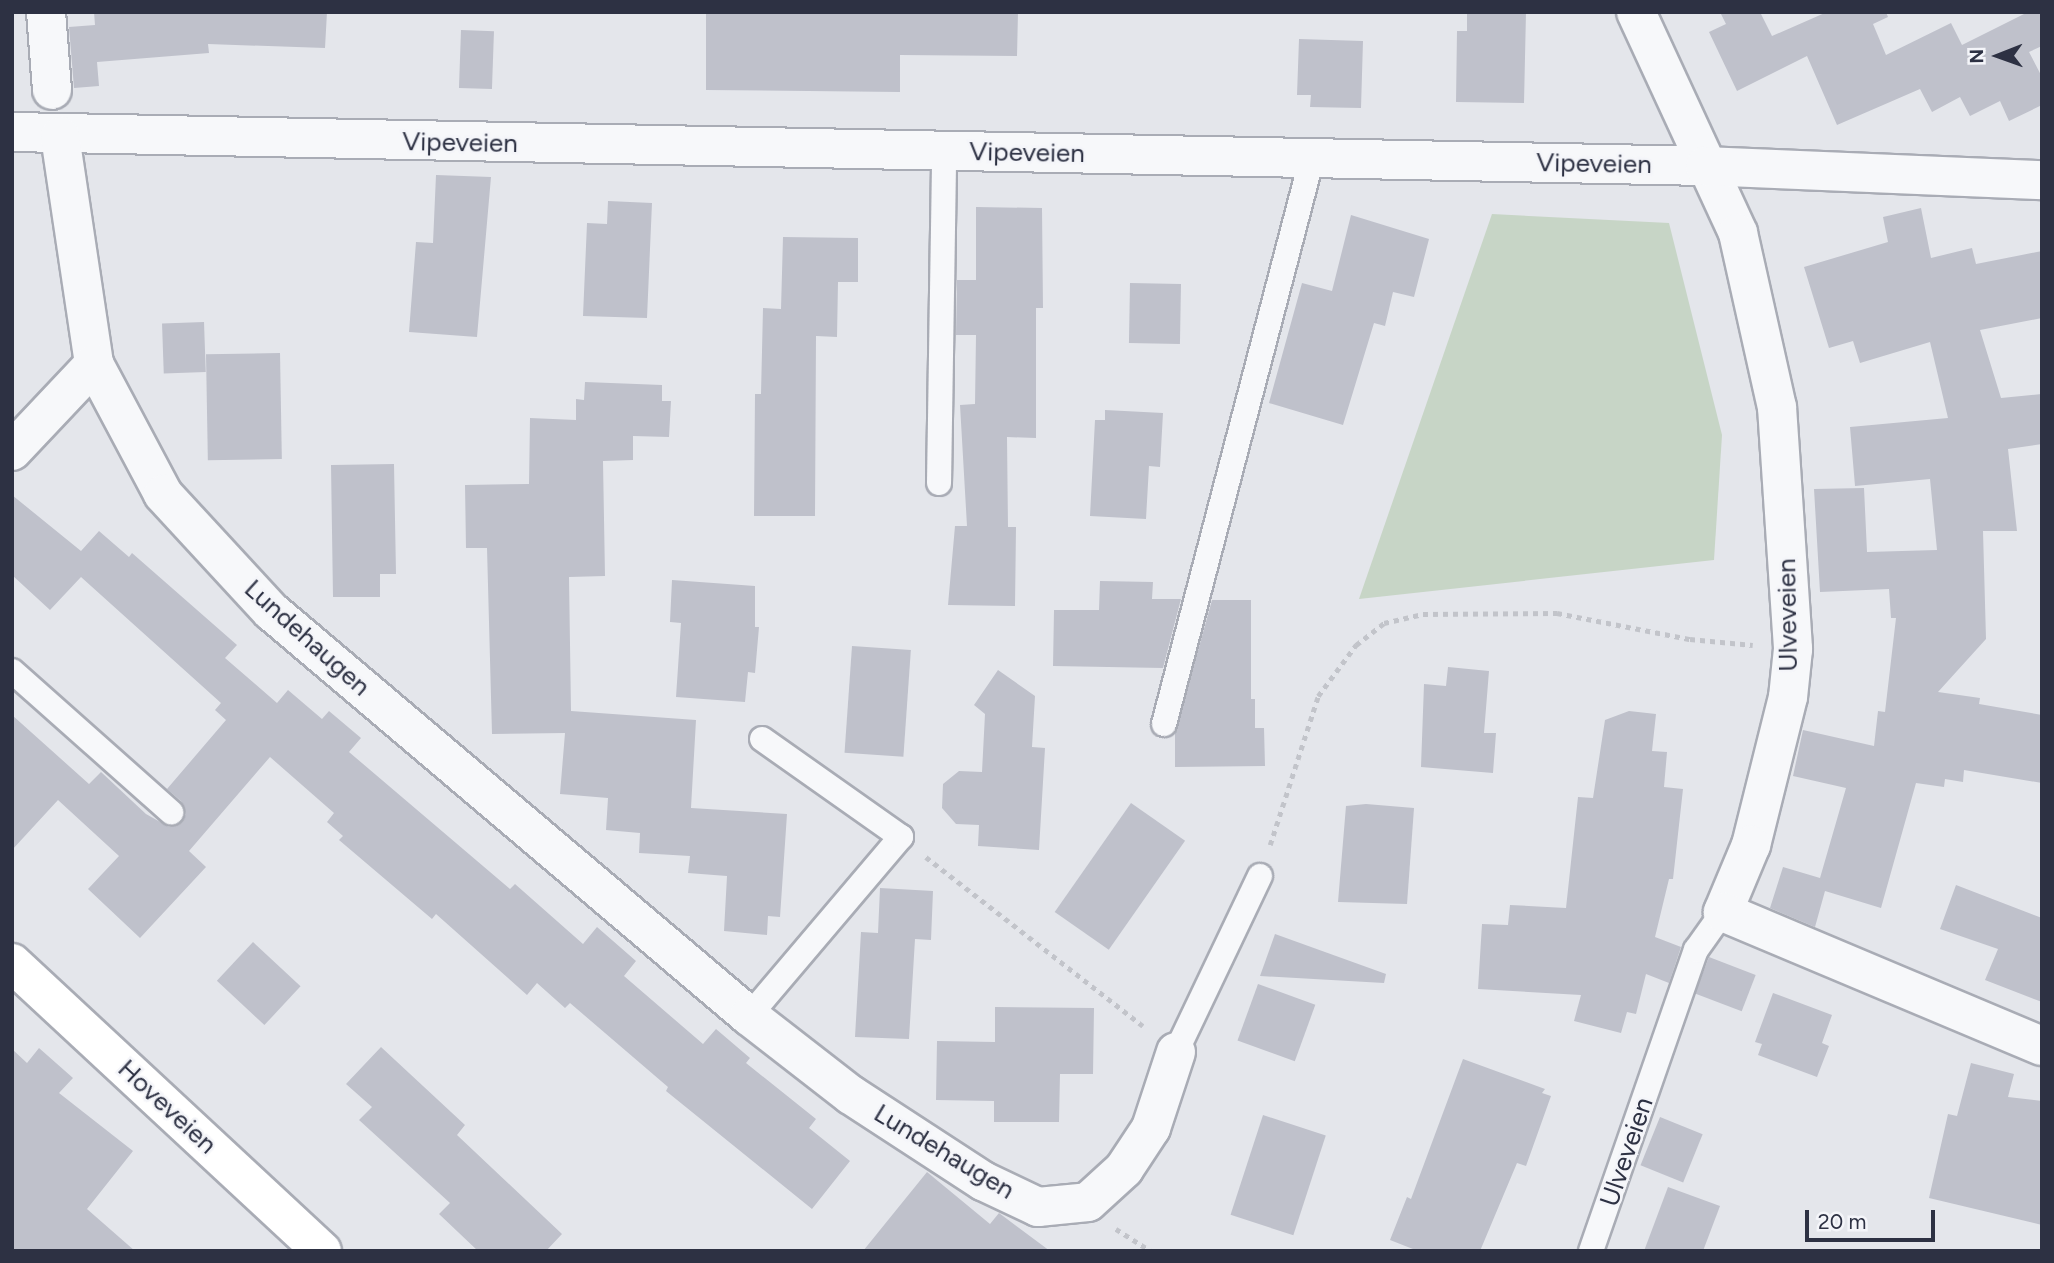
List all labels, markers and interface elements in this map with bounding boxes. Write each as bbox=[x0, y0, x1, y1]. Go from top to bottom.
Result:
north arrow bbox=[1963, 21, 2033, 91]
text: N bbox=[1965, 49, 1988, 64]
street label: Vipeveien bbox=[402, 126, 518, 160]
street label: Vipeveien bbox=[969, 136, 1085, 170]
street label: Vipeveien bbox=[1536, 147, 1652, 181]
street label: Ulveveien bbox=[1771, 558, 1805, 672]
street label: Lundehaugen bbox=[238, 573, 376, 703]
street label: Hoveveien bbox=[111, 1053, 223, 1161]
street label: Ulveveien bbox=[1594, 1093, 1660, 1211]
street label: Lundehaugen bbox=[868, 1098, 1020, 1206]
scale bar bbox=[1809, 1196, 1938, 1240]
text: 20 m bbox=[1818, 1209, 1866, 1234]

